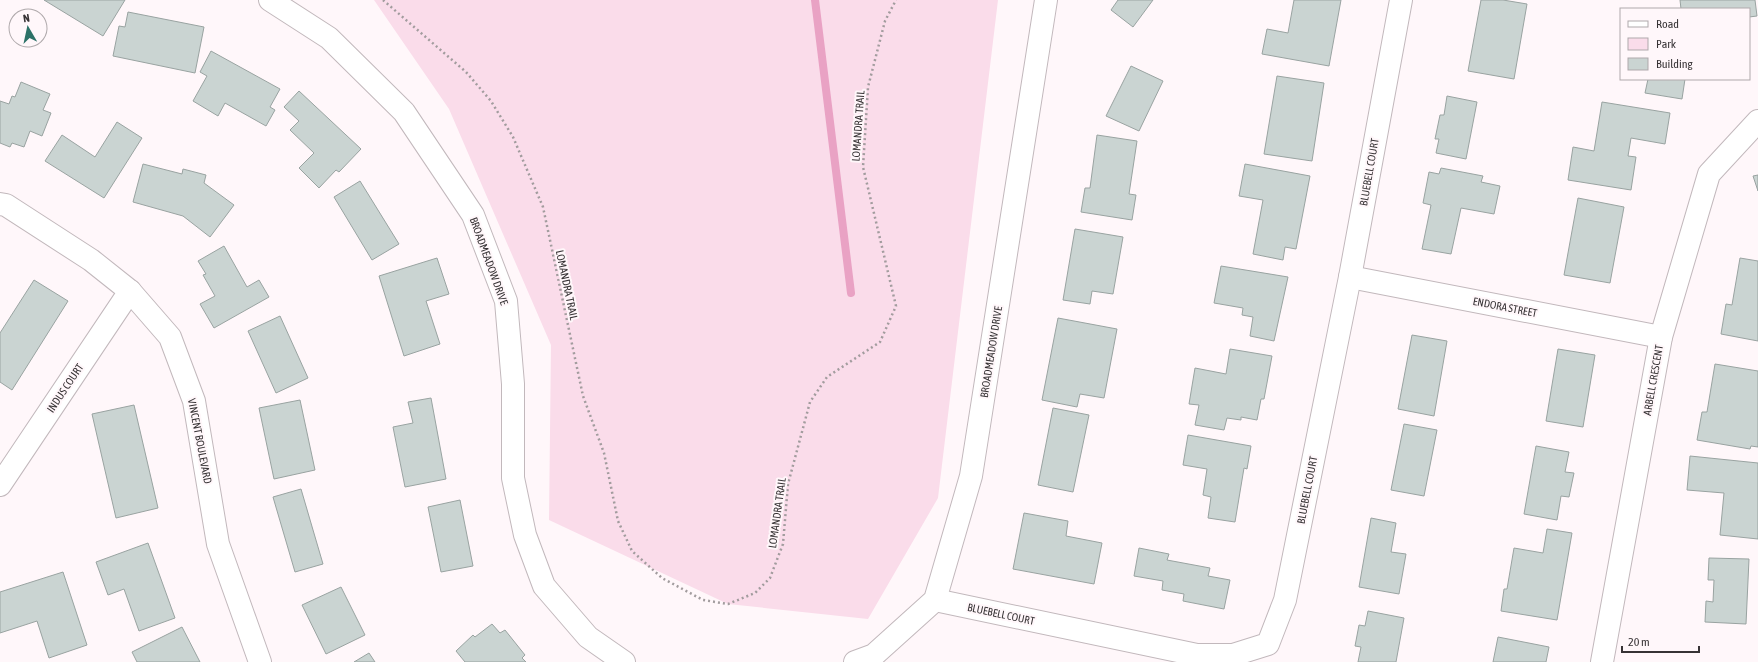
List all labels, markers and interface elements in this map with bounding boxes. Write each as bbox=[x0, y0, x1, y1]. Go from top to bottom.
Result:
north arrow bbox=[8, 8, 48, 48]
legend bbox=[1620, 8, 1750, 80]
text: N bbox=[22, 12, 31, 25]
text: Road bbox=[1656, 17, 1679, 31]
text: Park bbox=[1656, 37, 1677, 51]
text: Building bbox=[1656, 57, 1694, 71]
street label: LOMANDRA TRAIL bbox=[850, 89, 867, 162]
street label: BLUEBELL COURT bbox=[1357, 137, 1381, 207]
street label: BROADMEADOW DRIVE bbox=[468, 215, 511, 307]
street label: LOMANDRA TRAIL bbox=[554, 249, 580, 322]
street label: ENDORA STREET bbox=[1472, 295, 1538, 319]
street label: BROADMEADOW DRIVE bbox=[978, 305, 1004, 399]
street label: ARBELL CRESCENT bbox=[1641, 344, 1665, 416]
street label: INDUS COURT bbox=[44, 361, 86, 415]
street label: VINCENT BOULEVARD bbox=[186, 397, 214, 485]
street label: BLUEBELL COURT bbox=[1295, 455, 1319, 525]
street label: LOMANDRA TRAIL bbox=[766, 476, 788, 549]
street label: BLUEBELL COURT bbox=[966, 601, 1036, 627]
scale bar bbox=[1622, 628, 1699, 654]
text: 20 m bbox=[1628, 635, 1650, 649]

